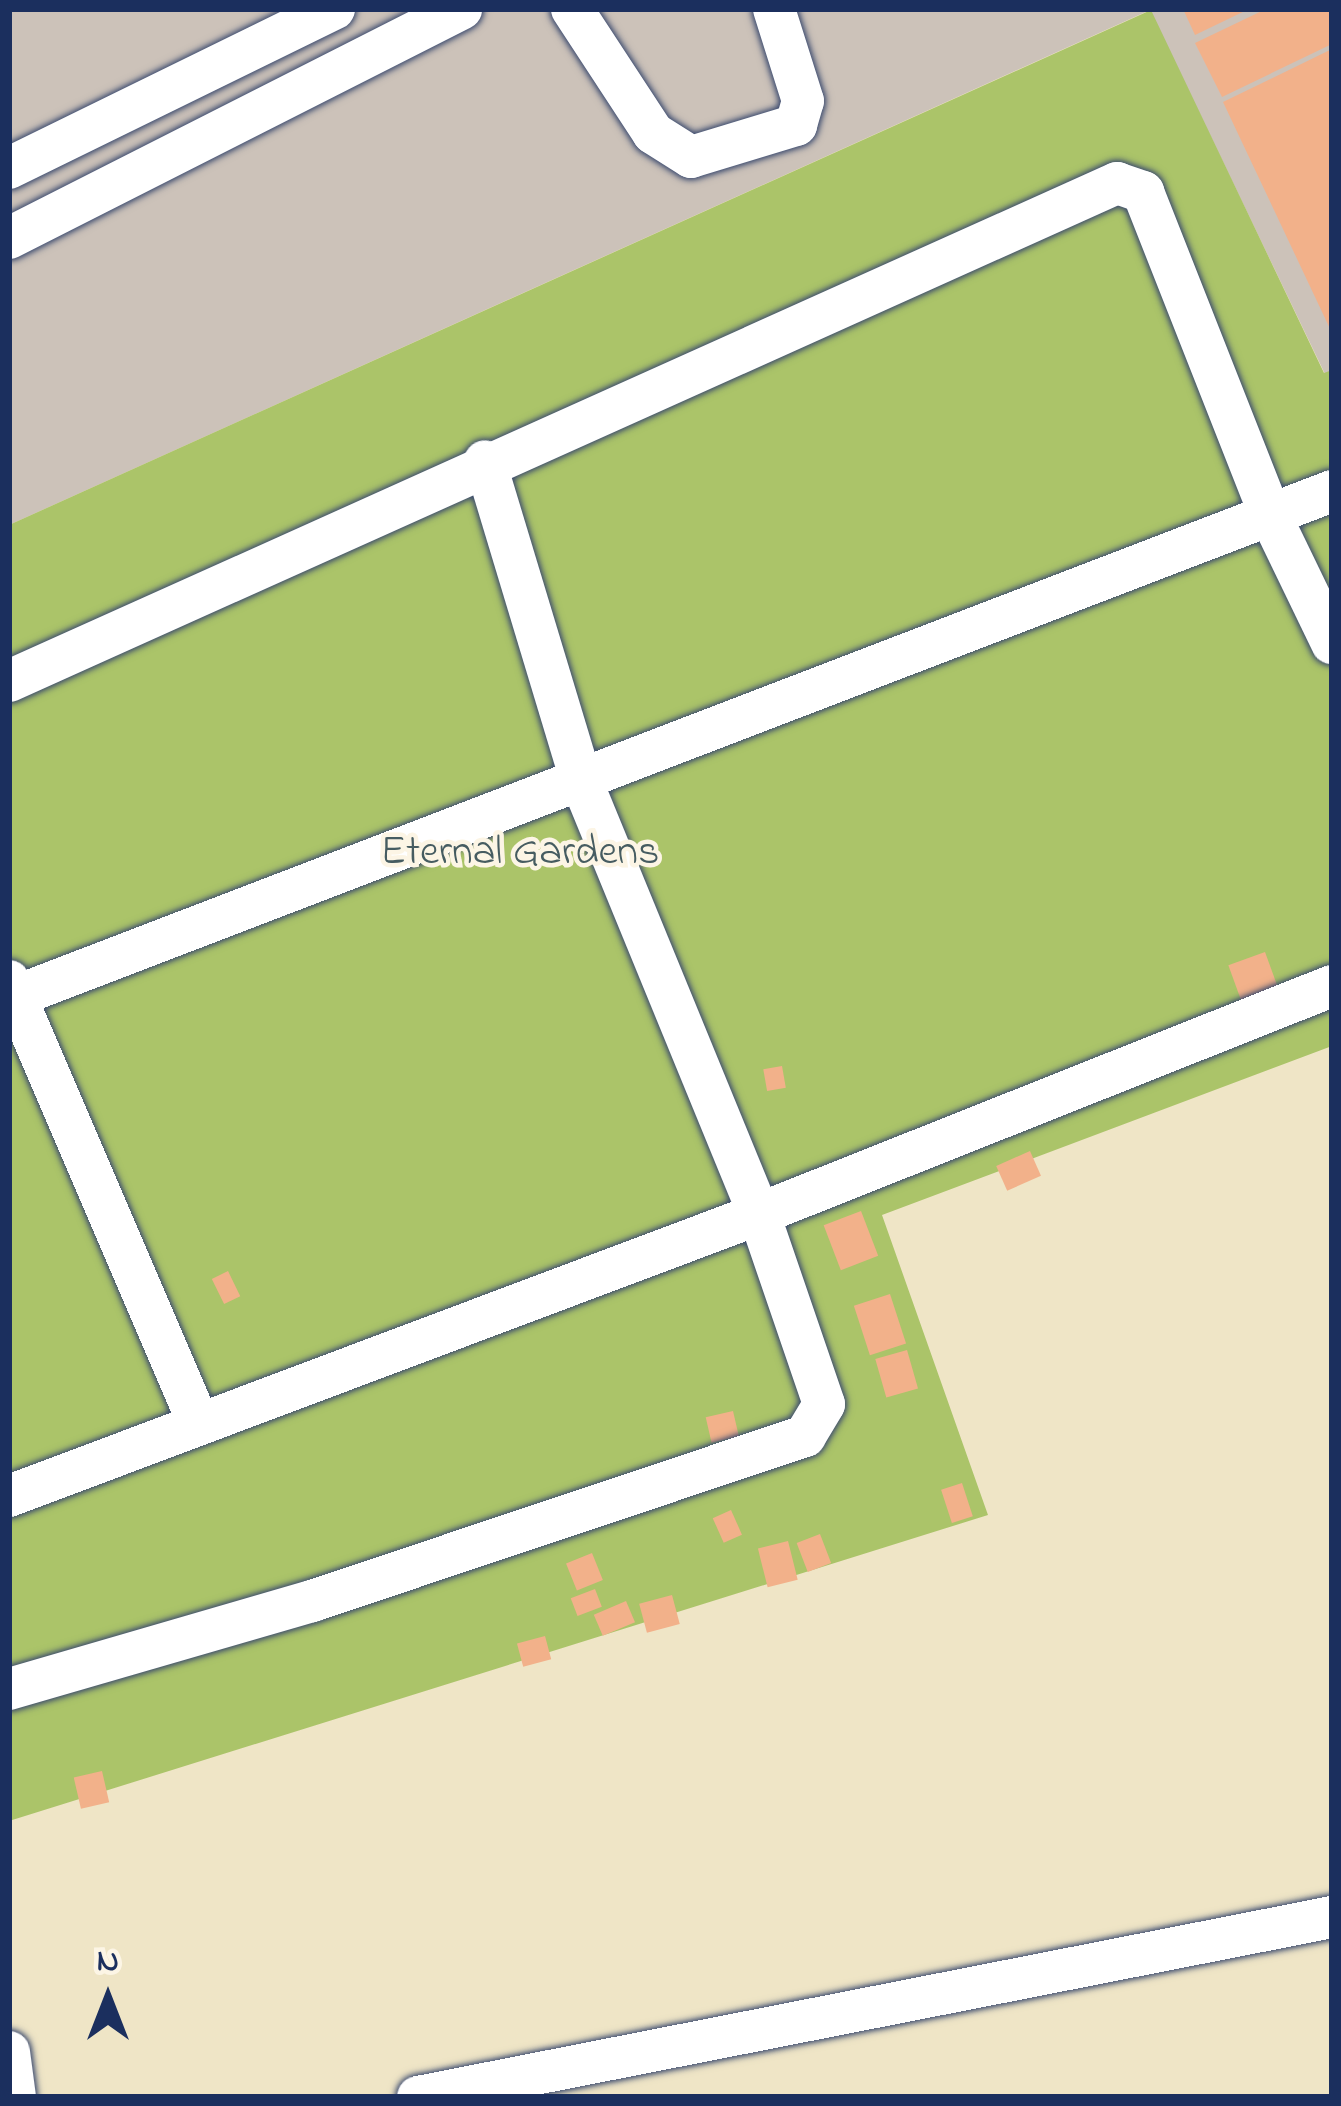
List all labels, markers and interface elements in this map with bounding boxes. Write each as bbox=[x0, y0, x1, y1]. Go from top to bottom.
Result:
park label: Eternal Gardens bbox=[381, 828, 659, 878]
north arrow bbox=[48, 1938, 168, 2058]
text: N bbox=[97, 1938, 119, 1986]

